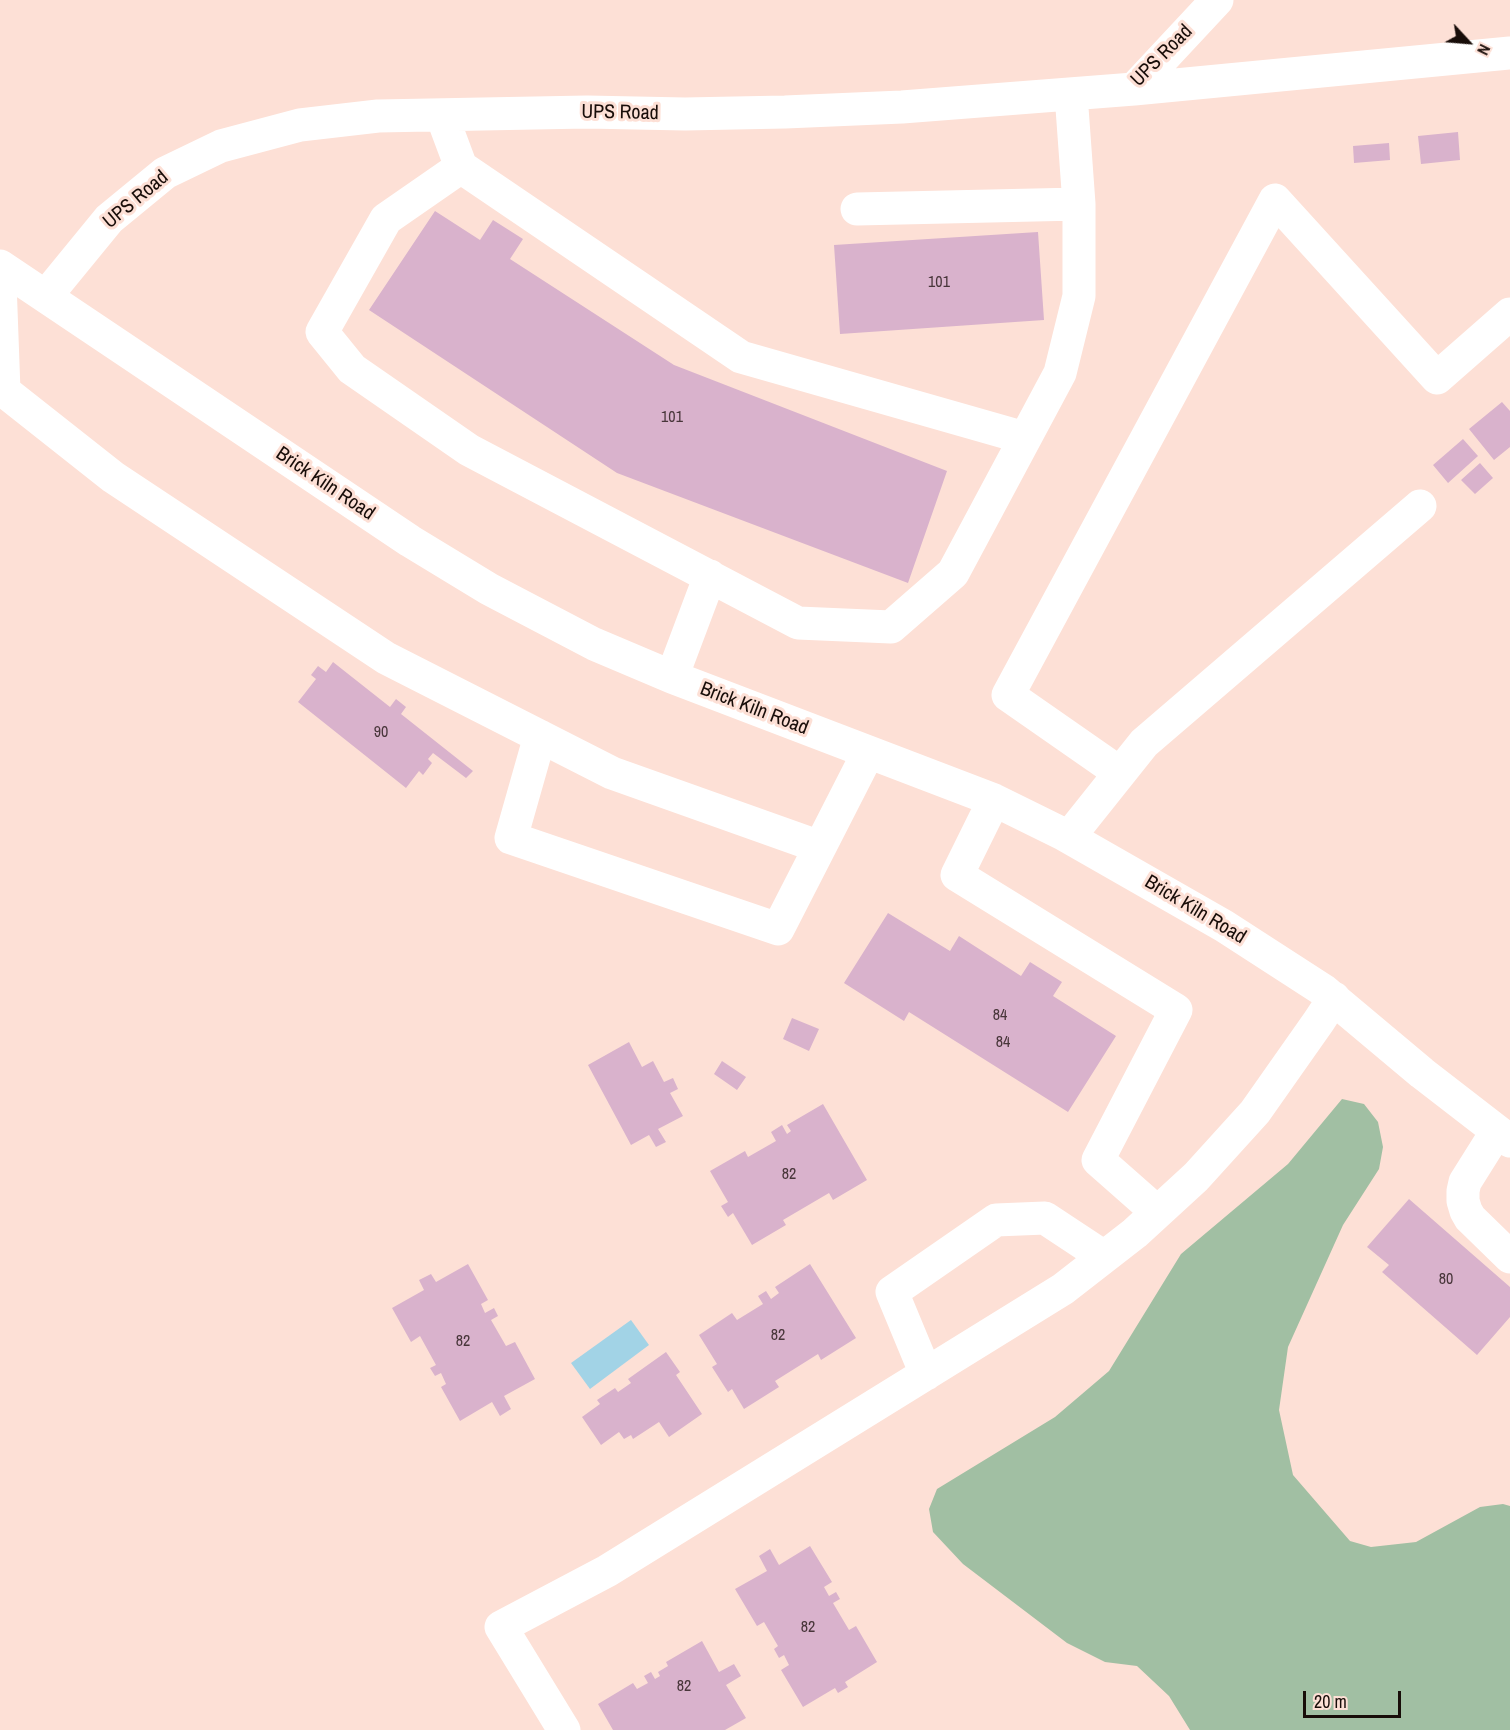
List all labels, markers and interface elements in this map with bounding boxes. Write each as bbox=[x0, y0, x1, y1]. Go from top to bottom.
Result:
north arrow bbox=[1438, 12, 1498, 72]
street label: UPS Road bbox=[1126, 20, 1198, 92]
text: N bbox=[1472, 41, 1496, 59]
street label: UPS Road bbox=[581, 100, 659, 126]
street label: UPS Road bbox=[99, 166, 173, 234]
house number: 101 bbox=[928, 273, 950, 293]
house number: 101 bbox=[661, 408, 683, 428]
street label: Brick Kiln Road bbox=[271, 442, 379, 526]
street label: Brick Kiln Road bbox=[697, 677, 811, 741]
house number: 90 bbox=[374, 723, 388, 743]
street label: Brick Kiln Road bbox=[1140, 870, 1250, 950]
house number: 84 bbox=[993, 1006, 1007, 1026]
house number: 84 bbox=[996, 1033, 1010, 1053]
house number: 82 bbox=[782, 1165, 796, 1185]
house number: 80 bbox=[1439, 1270, 1453, 1290]
house number: 82 bbox=[771, 1326, 785, 1346]
house number: 82 bbox=[456, 1332, 470, 1352]
house number: 82 bbox=[801, 1618, 815, 1638]
house number: 82 bbox=[677, 1677, 691, 1697]
scale bar bbox=[1306, 1679, 1404, 1717]
text: 20 m bbox=[1314, 1689, 1347, 1714]

